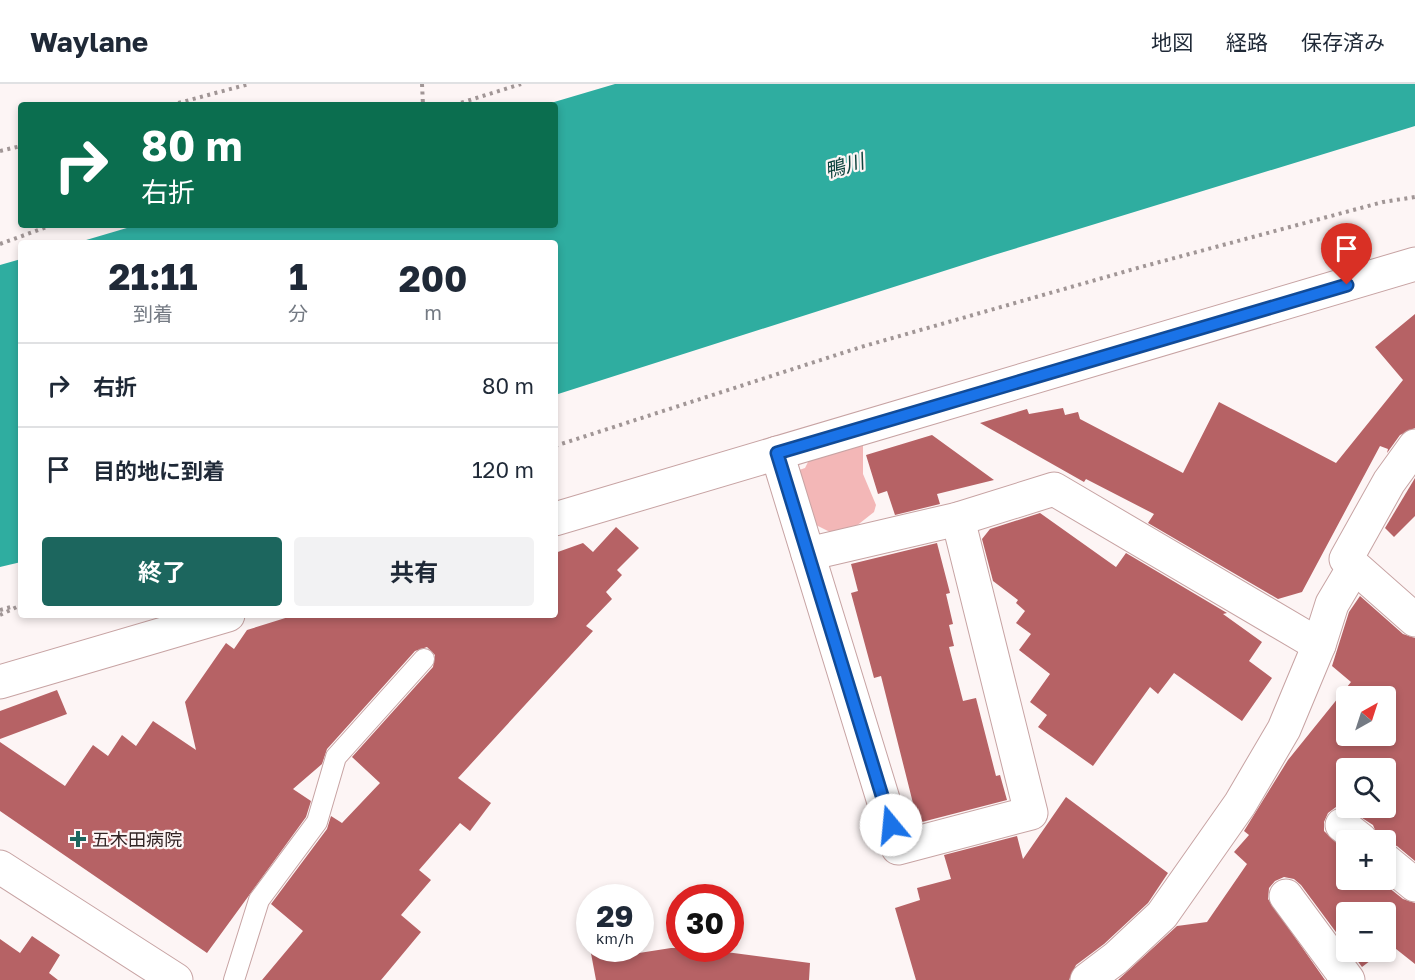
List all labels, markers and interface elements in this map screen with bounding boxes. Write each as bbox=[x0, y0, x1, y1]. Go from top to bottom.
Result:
text: Waylane bbox=[30, 25, 148, 58]
text: 地図 bbox=[1151, 29, 1193, 55]
text: 経路 bbox=[1226, 29, 1268, 55]
text: 保存済み bbox=[1301, 29, 1385, 55]
text: 80 m bbox=[141, 120, 242, 170]
icon: right bbox=[42, 126, 120, 204]
water label: 鴨川 bbox=[821, 147, 868, 182]
text: 右折 bbox=[141, 176, 195, 208]
pin bbox=[1321, 223, 1372, 285]
icon: arrive bbox=[1330, 232, 1363, 265]
text: 21:11 bbox=[109, 255, 198, 298]
text: 1 bbox=[289, 255, 307, 298]
text: 200 bbox=[399, 257, 467, 300]
text: m bbox=[424, 300, 442, 324]
text: 到着 bbox=[133, 301, 173, 325]
text: 分 bbox=[288, 301, 308, 325]
icon: right bbox=[42, 369, 75, 402]
text: 80 m bbox=[482, 372, 534, 399]
text: 右折 bbox=[93, 373, 137, 400]
icon: arrive bbox=[42, 453, 75, 486]
text: 120 m bbox=[472, 456, 534, 483]
text: 目的地に到着 bbox=[93, 457, 225, 484]
button: 終了 bbox=[42, 537, 282, 606]
button: 共有 bbox=[294, 537, 534, 606]
north arrow bbox=[1336, 686, 1396, 746]
map controls bbox=[1336, 686, 1396, 962]
button: search bbox=[1336, 758, 1396, 818]
position arrow bbox=[859, 793, 923, 857]
place label: 五木田病院 bbox=[92, 828, 182, 850]
marker: 五木田病院 bbox=[69, 830, 87, 848]
button: + bbox=[1336, 830, 1396, 890]
speed limit sign: 30 bbox=[666, 884, 744, 962]
text: 29 bbox=[596, 898, 634, 934]
button: − bbox=[1336, 902, 1396, 962]
text: km/h bbox=[596, 929, 634, 947]

